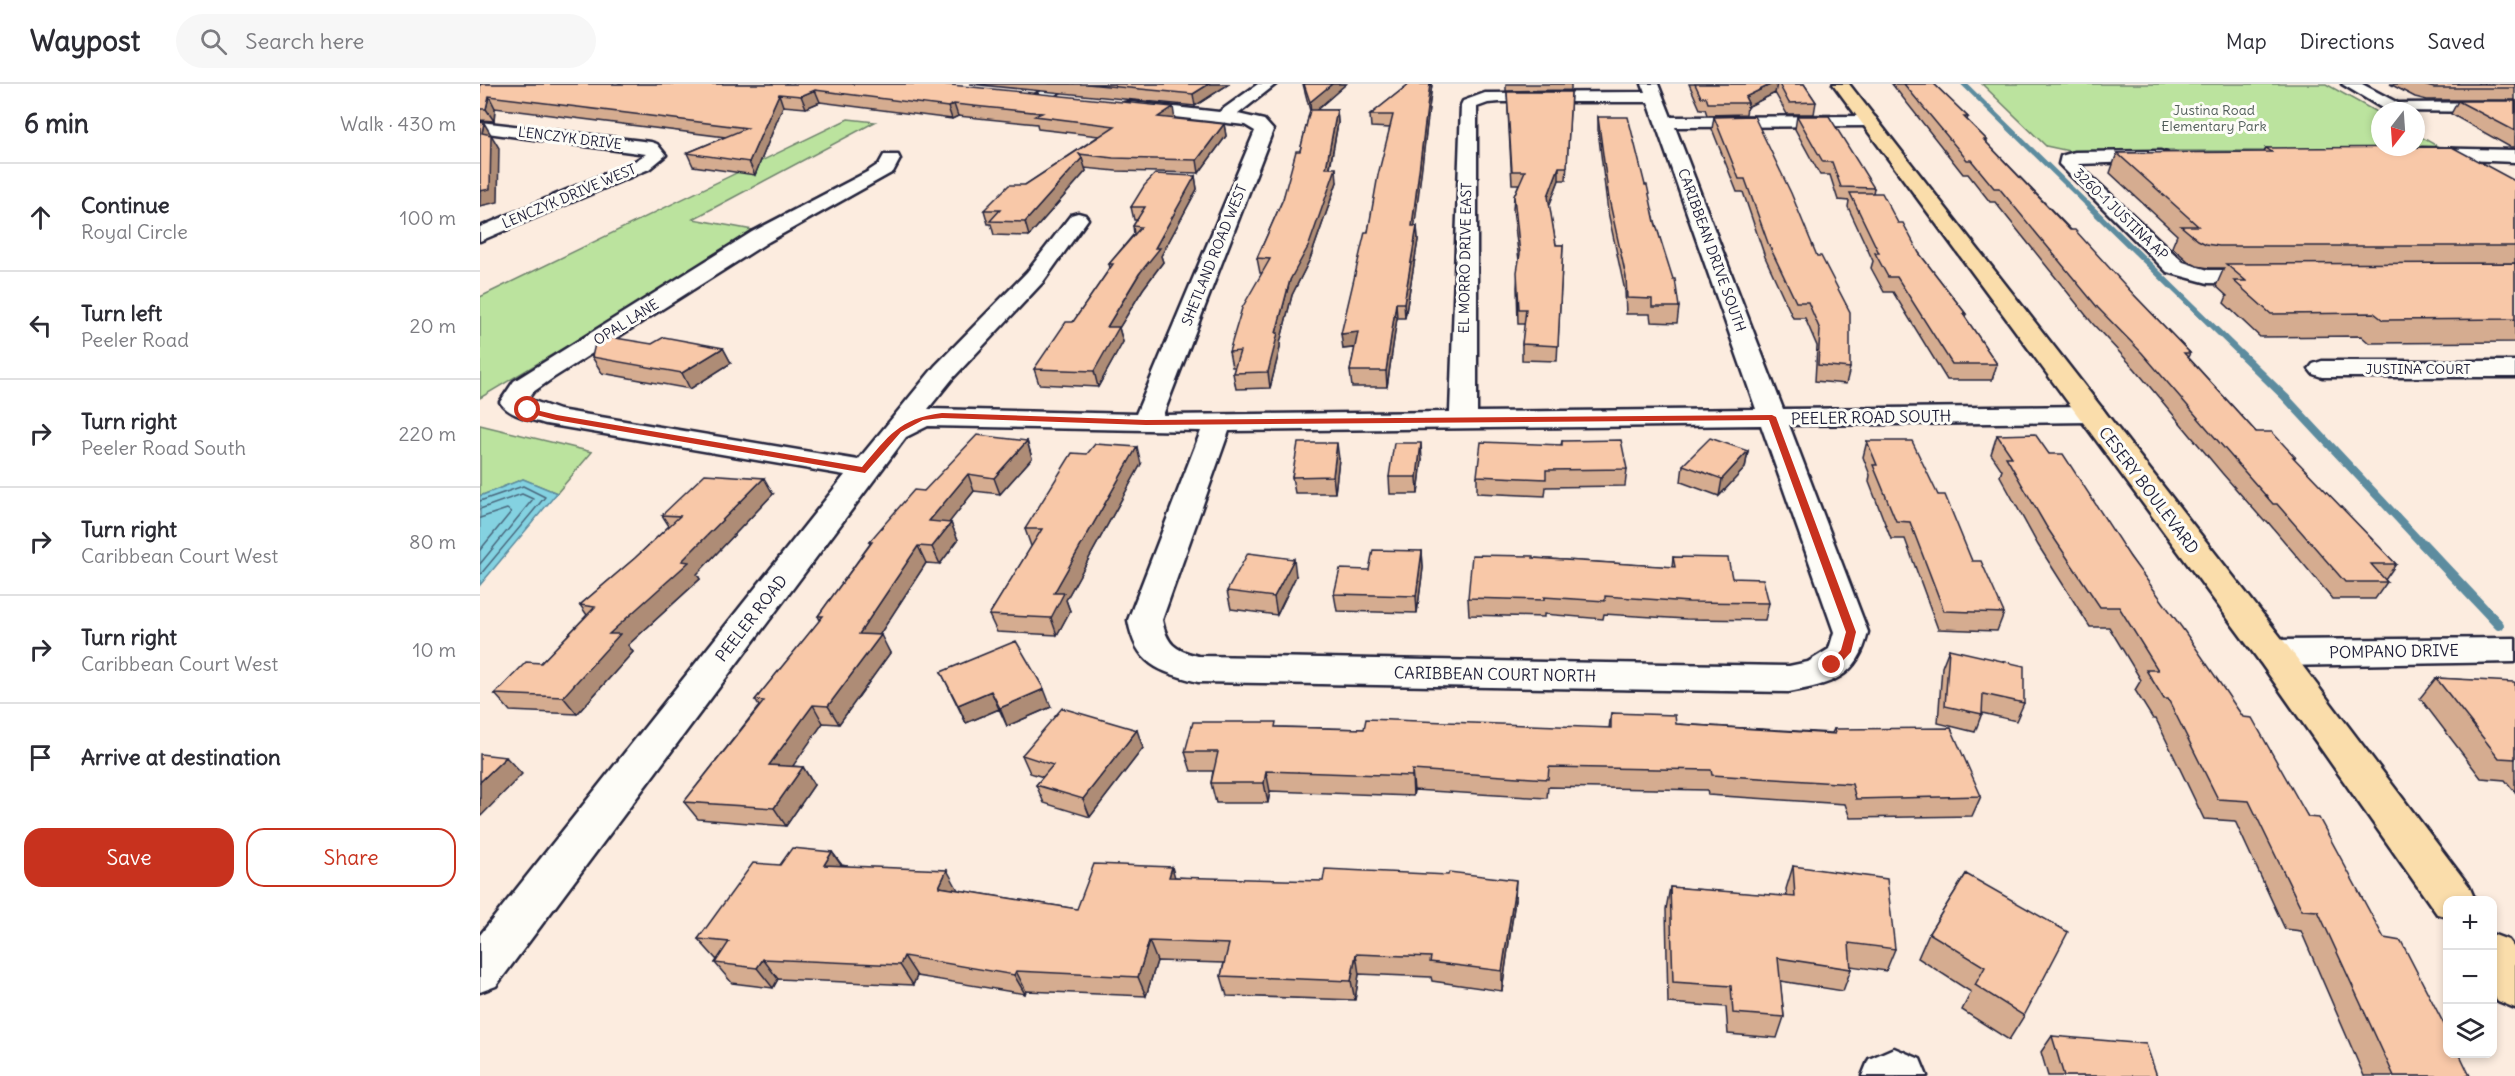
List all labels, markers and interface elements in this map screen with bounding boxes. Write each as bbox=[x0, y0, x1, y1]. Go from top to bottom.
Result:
search box bbox=[176, 14, 596, 68]
text: Waypost bbox=[30, 23, 140, 59]
icon: search bbox=[197, 25, 230, 58]
text: Search here bbox=[245, 27, 364, 55]
text: Map bbox=[2226, 28, 2267, 55]
text: Directions bbox=[2300, 28, 2394, 55]
text: Saved bbox=[2427, 28, 2485, 55]
park label: Justina Road Elementary Park bbox=[2161, 101, 2267, 135]
north arrow bbox=[2371, 102, 2425, 156]
text: 6 min bbox=[24, 107, 89, 140]
text: Walk · 430 m bbox=[340, 111, 456, 136]
street label: LENCZYK DRIVE bbox=[517, 123, 623, 153]
street label: LENCZYK DRIVE WEST bbox=[499, 160, 639, 232]
street label: 3260-1 JUSTINA AP bbox=[2070, 164, 2172, 264]
street label: CARIBBEAN DRIVE SOUTH bbox=[1674, 166, 1750, 334]
street label: SHETLAND ROAD WEST bbox=[1177, 182, 1251, 328]
street label: EL MORRO DRIVE EAST bbox=[1455, 182, 1475, 334]
text: Continue bbox=[81, 191, 170, 219]
icon: ahead bbox=[24, 201, 57, 234]
text: 100 m bbox=[399, 205, 456, 230]
text: Royal Circle bbox=[81, 219, 188, 244]
street label: OPAL LANE bbox=[590, 295, 662, 349]
text: Turn left bbox=[81, 299, 162, 327]
icon: left bbox=[24, 309, 57, 342]
text: 20 m bbox=[410, 313, 456, 338]
text: Peeler Road bbox=[81, 327, 189, 352]
street label: JUSTINA COURT bbox=[2365, 360, 2471, 378]
route start bbox=[514, 396, 540, 422]
street label: PEELER ROAD SOUTH bbox=[1791, 406, 1951, 428]
text: Turn right bbox=[81, 407, 177, 435]
icon: right bbox=[24, 417, 57, 450]
text: 220 m bbox=[399, 421, 456, 446]
street label: CESERY BOULEVARD bbox=[2095, 423, 2203, 557]
text: Peeler Road South bbox=[81, 435, 246, 460]
text: Turn right bbox=[81, 515, 177, 543]
icon: right bbox=[24, 525, 57, 558]
text: 80 m bbox=[409, 529, 456, 554]
text: Caribbean Court West bbox=[81, 543, 278, 568]
street label: PEELER ROAD bbox=[711, 571, 791, 665]
text: Turn right bbox=[81, 623, 177, 651]
icon: right bbox=[24, 633, 57, 666]
text: 10 m bbox=[413, 637, 456, 662]
street label: POMPANO DRIVE bbox=[2329, 640, 2459, 662]
text: Caribbean Court West bbox=[81, 651, 278, 676]
route end bbox=[1818, 651, 1844, 677]
street label: CARIBBEAN COURT NORTH bbox=[1394, 662, 1596, 686]
icon: arrive bbox=[24, 741, 57, 774]
text: Arrive at destination bbox=[81, 743, 281, 771]
button: Save bbox=[24, 828, 234, 887]
button: Share bbox=[246, 828, 456, 887]
map controls bbox=[2443, 896, 2497, 1058]
button: + bbox=[2443, 896, 2497, 950]
button: − bbox=[2443, 950, 2497, 1004]
button: layers bbox=[2443, 1004, 2497, 1058]

